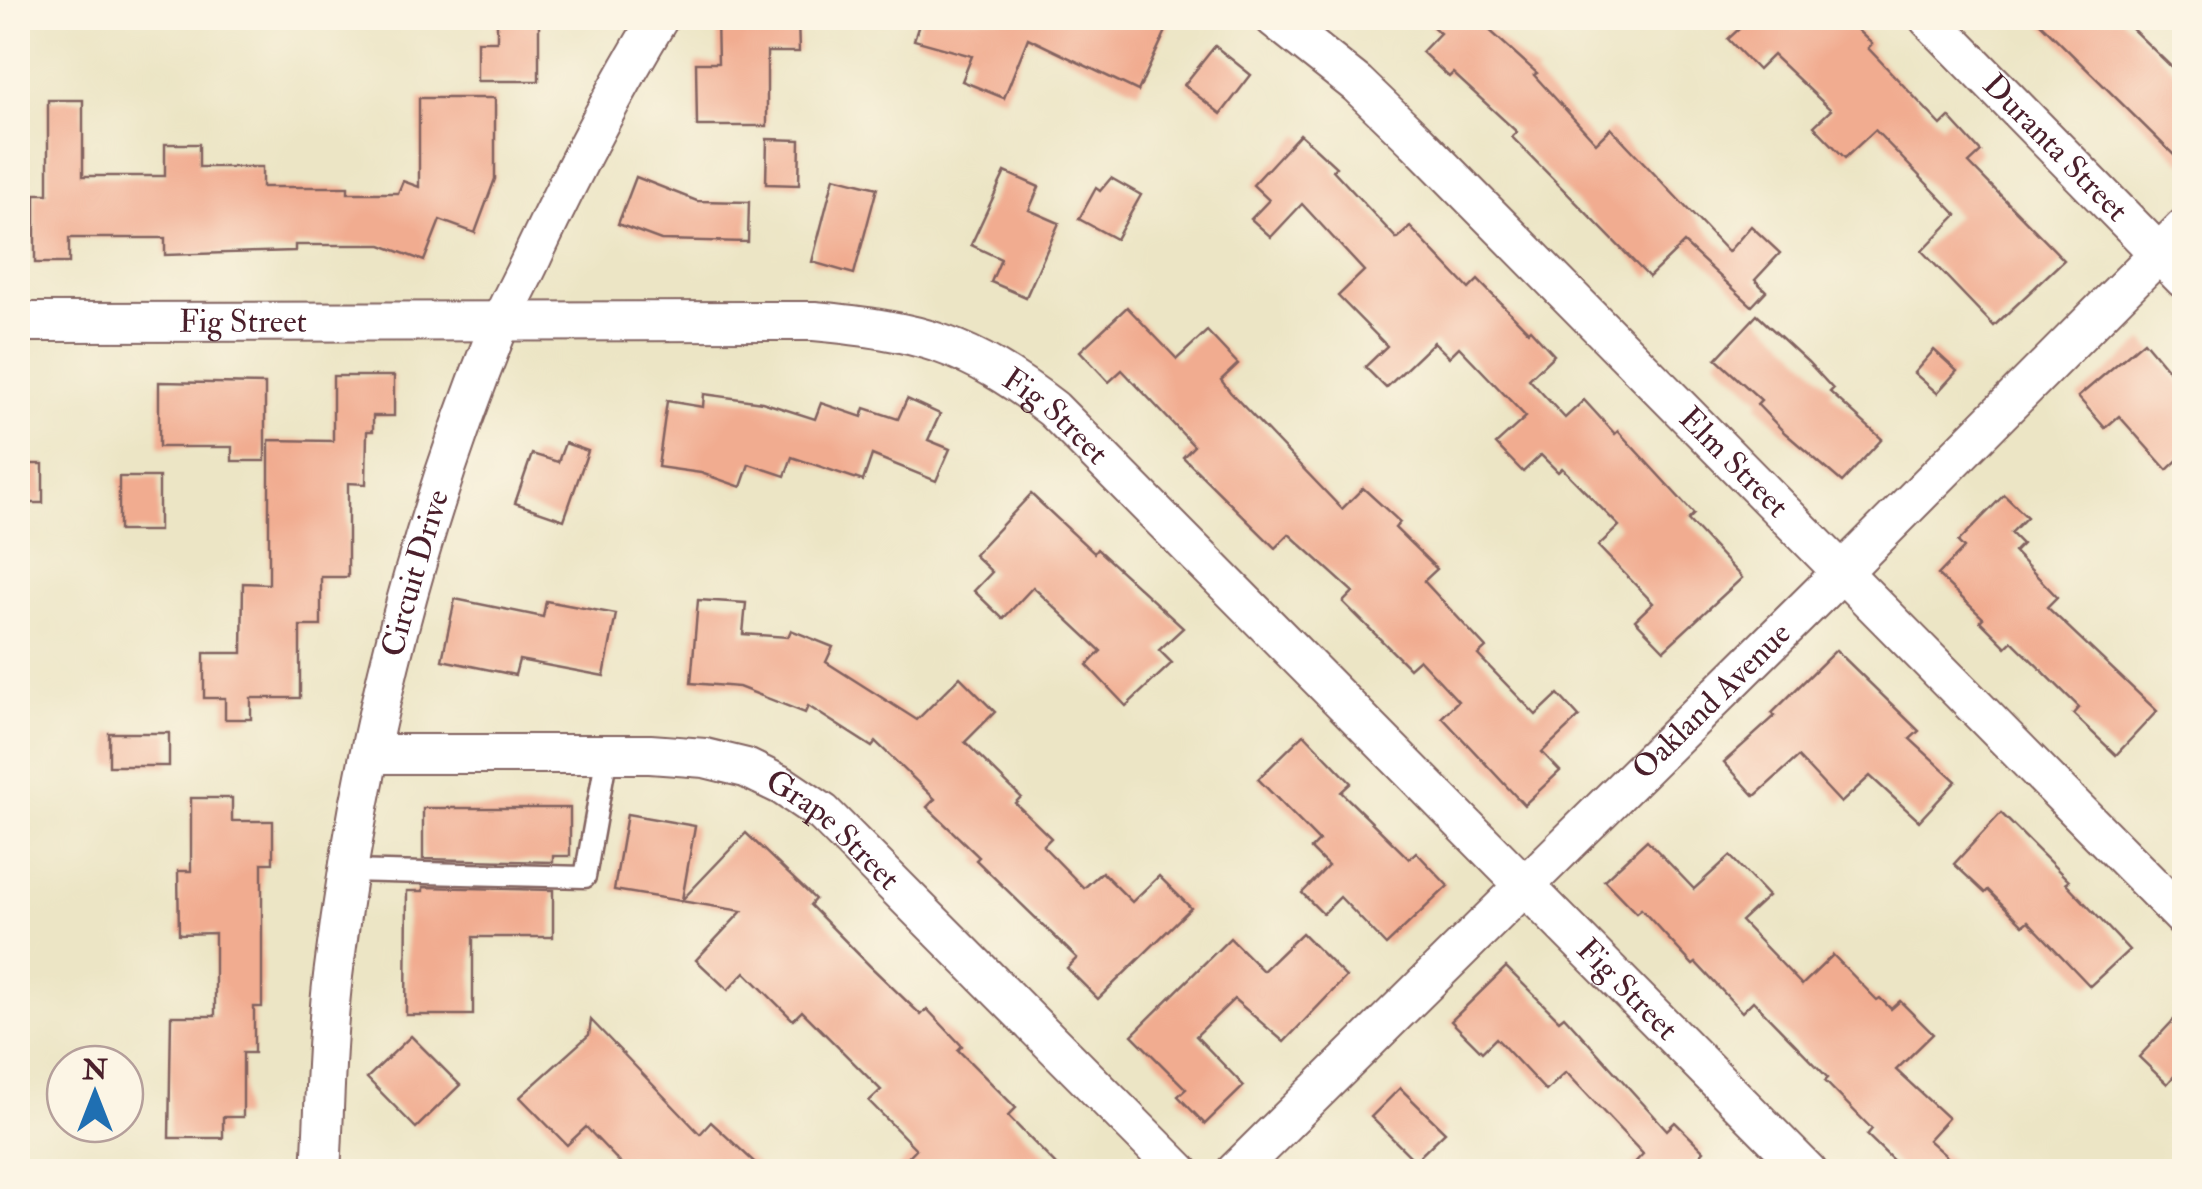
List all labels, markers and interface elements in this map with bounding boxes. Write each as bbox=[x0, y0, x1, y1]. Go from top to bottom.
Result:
street label: Duranta Street bbox=[1974, 66, 2137, 230]
street label: Fig Street bbox=[179, 302, 307, 342]
street label: Fig Street bbox=[995, 359, 1117, 473]
street label: Elm Street bbox=[1670, 399, 1797, 526]
street label: Circuit Drive bbox=[373, 485, 458, 661]
street label: Oakland Avenue bbox=[1624, 614, 1799, 788]
street label: Grape Street bbox=[760, 761, 908, 899]
street label: Fig Street bbox=[1568, 930, 1687, 1049]
north arrow bbox=[45, 1044, 145, 1144]
text: N bbox=[81, 1053, 108, 1088]

